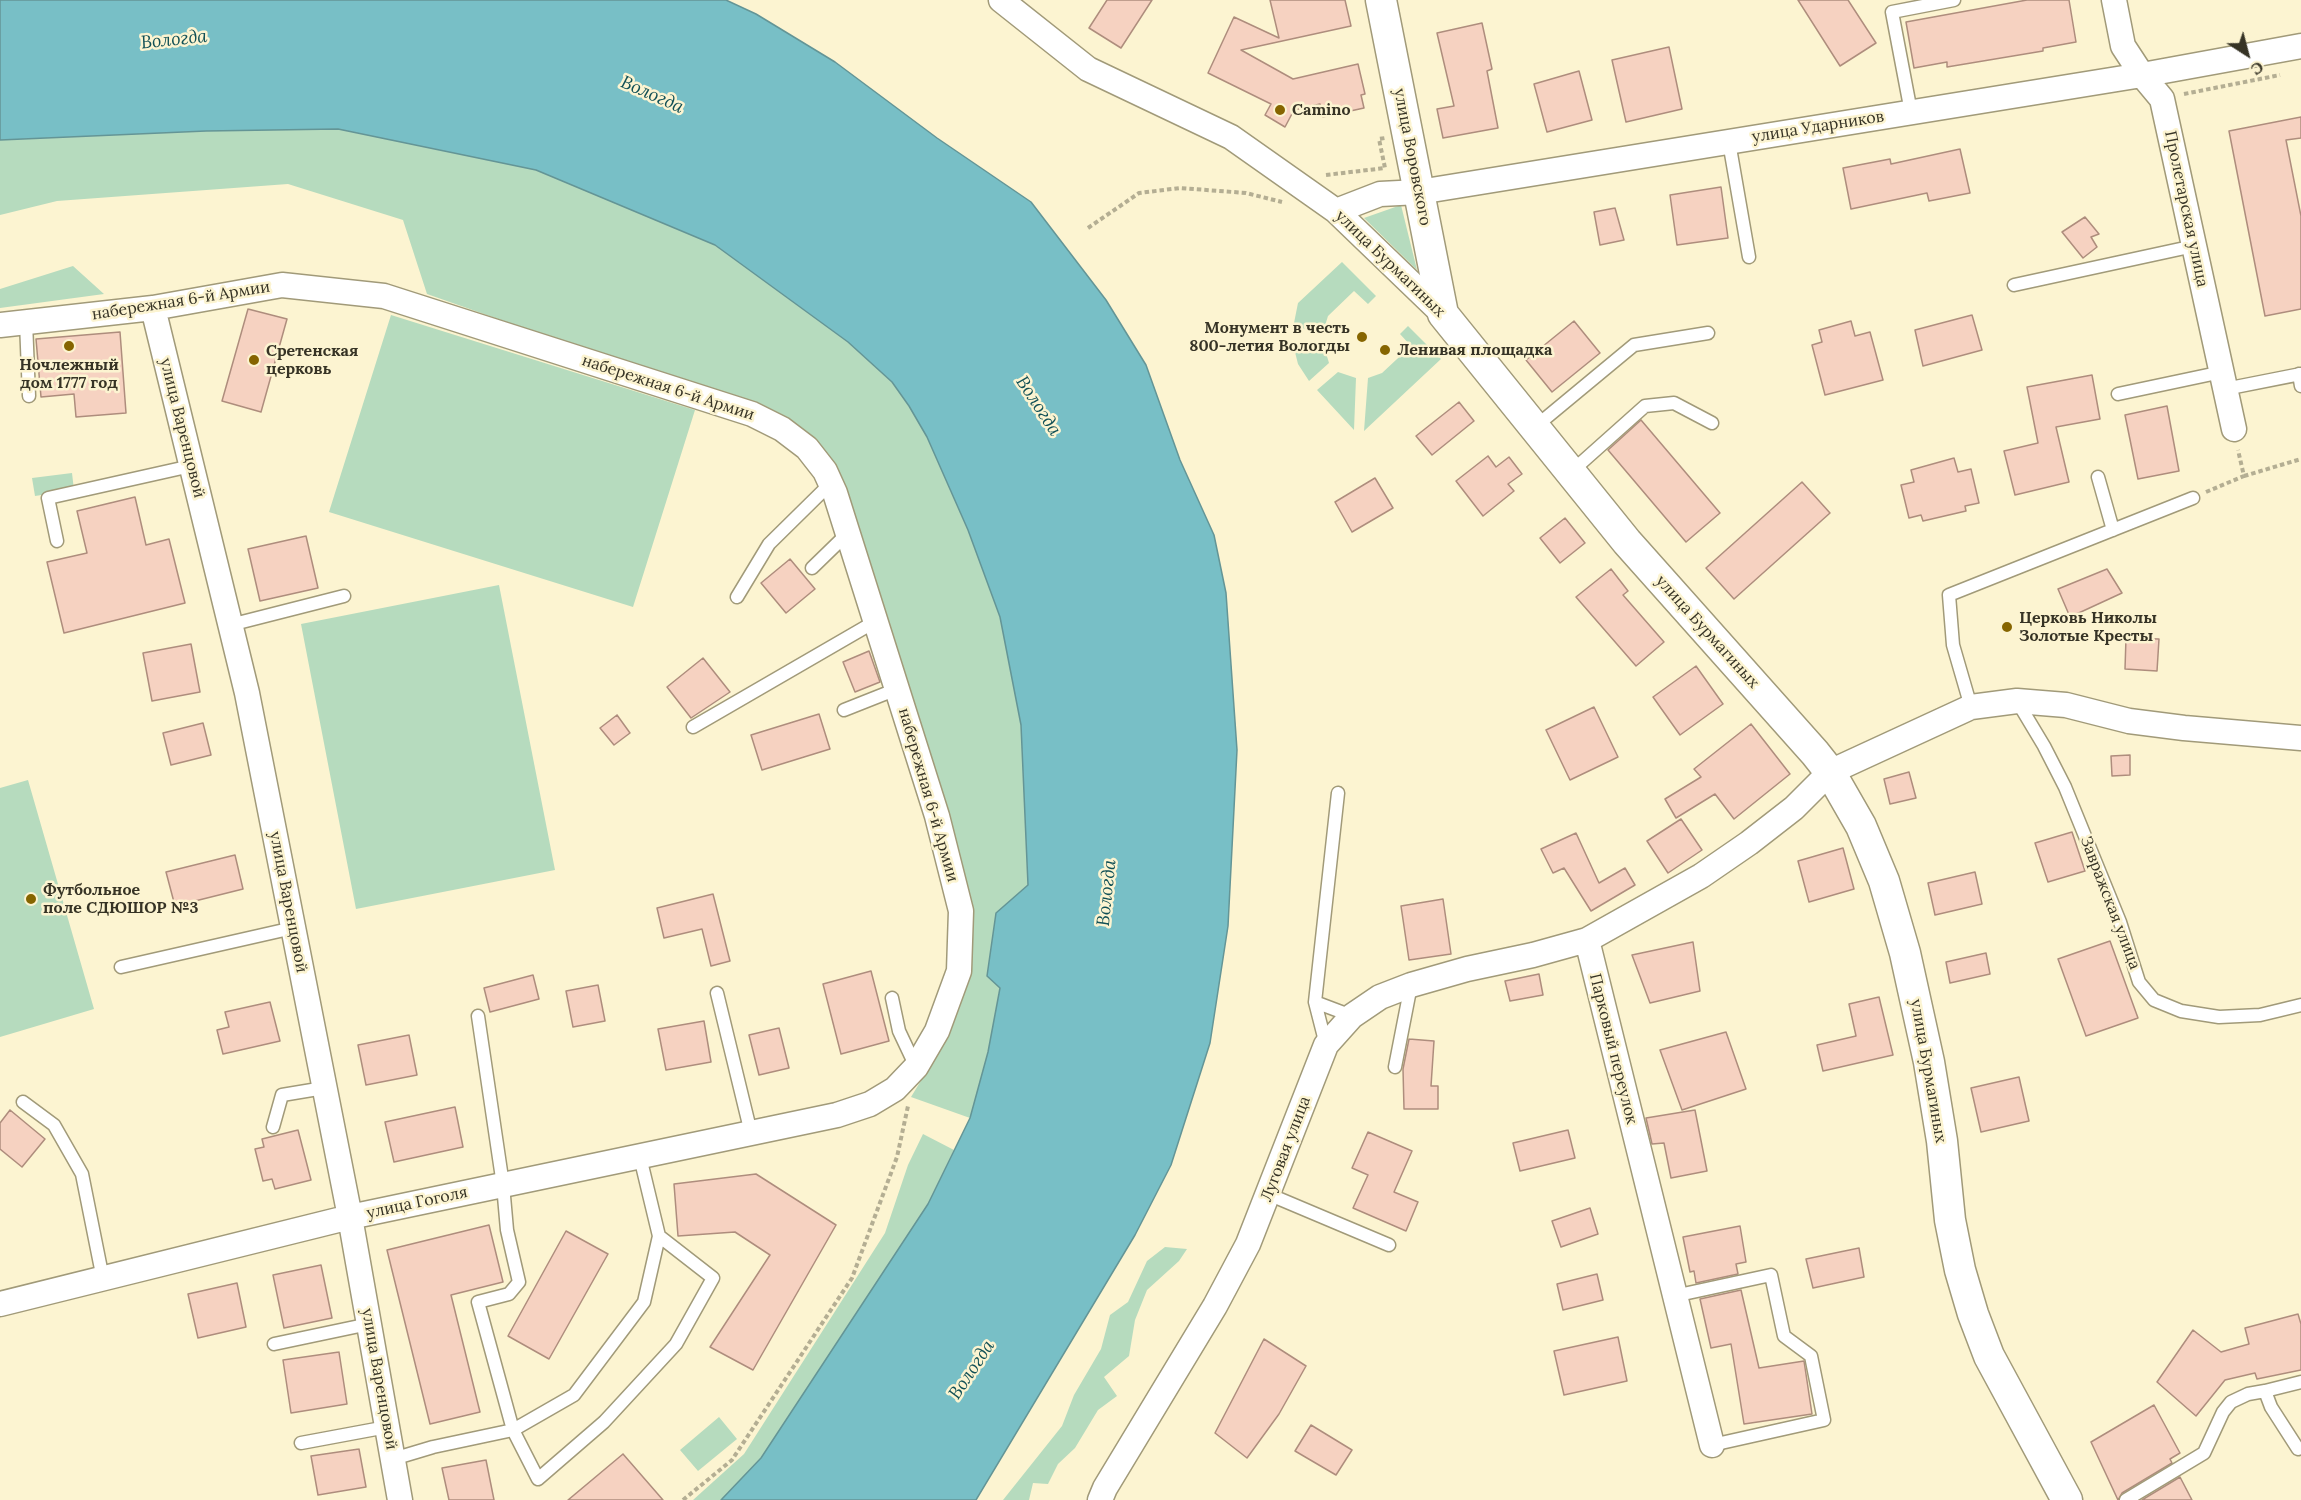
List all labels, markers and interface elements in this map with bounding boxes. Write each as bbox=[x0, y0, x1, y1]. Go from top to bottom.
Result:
north arrow bbox=[2217, 24, 2277, 84]
water label: Вологда bbox=[140, 26, 208, 54]
text: С bbox=[2247, 57, 2268, 80]
water label: Вологда bbox=[617, 72, 687, 118]
street label: улица Воровского bbox=[1389, 87, 1435, 227]
place label: Camino bbox=[1292, 100, 1351, 120]
marker: Camino bbox=[1273, 103, 1287, 117]
street label: улица Ударников bbox=[1751, 107, 1885, 147]
street label: Пролетарская улица bbox=[2160, 129, 2212, 289]
street label: улица Бурмагиных bbox=[1331, 207, 1449, 321]
street label: набережная 6-й Армии bbox=[91, 277, 271, 325]
place label: Монумент в честь 800-летия Вологды bbox=[1189, 318, 1350, 356]
marker: Монумент в честь 800-летия Вологды bbox=[1355, 330, 1369, 344]
marker: Ночлежный дом 1777 год bbox=[62, 339, 76, 353]
place label: Ленивая площадка bbox=[1397, 340, 1552, 360]
place label: Сретенская церковь bbox=[266, 341, 358, 379]
marker: Ленивая площадка bbox=[1378, 343, 1392, 357]
street label: набережная 6-й Армии bbox=[579, 351, 757, 425]
marker: Сретенская церковь bbox=[247, 353, 261, 367]
place label: Ночлежный дом 1777 год bbox=[19, 355, 119, 393]
street label: улица Варенцовой bbox=[155, 356, 209, 500]
water label: Вологда bbox=[1011, 372, 1065, 440]
street label: улица Бурмагиных bbox=[1651, 571, 1763, 693]
place label: Церковь Николы Золотые Кресты bbox=[2019, 608, 2157, 646]
marker: Церковь Николы Золотые Кресты bbox=[2000, 620, 2014, 634]
street label: набережная 6-й Армии bbox=[894, 706, 962, 884]
street label: улица Варенцовой bbox=[265, 830, 311, 974]
street label: Завражская улица bbox=[2076, 834, 2144, 972]
water label: Вологда bbox=[1093, 859, 1121, 927]
place label: Футбольное поле СДЮШОР №3 bbox=[43, 880, 199, 918]
marker: Футбольное поле СДЮШОР №3 bbox=[24, 892, 38, 906]
street label: Парковый переулок bbox=[1585, 972, 1641, 1126]
street label: улица Бурмагиных bbox=[1906, 998, 1950, 1144]
street label: Луговая улица bbox=[1257, 1094, 1315, 1204]
street label: улица Гоголя bbox=[365, 1183, 469, 1223]
street label: улица Варенцовой bbox=[357, 1307, 401, 1451]
water label: Вологда bbox=[944, 1336, 1000, 1404]

